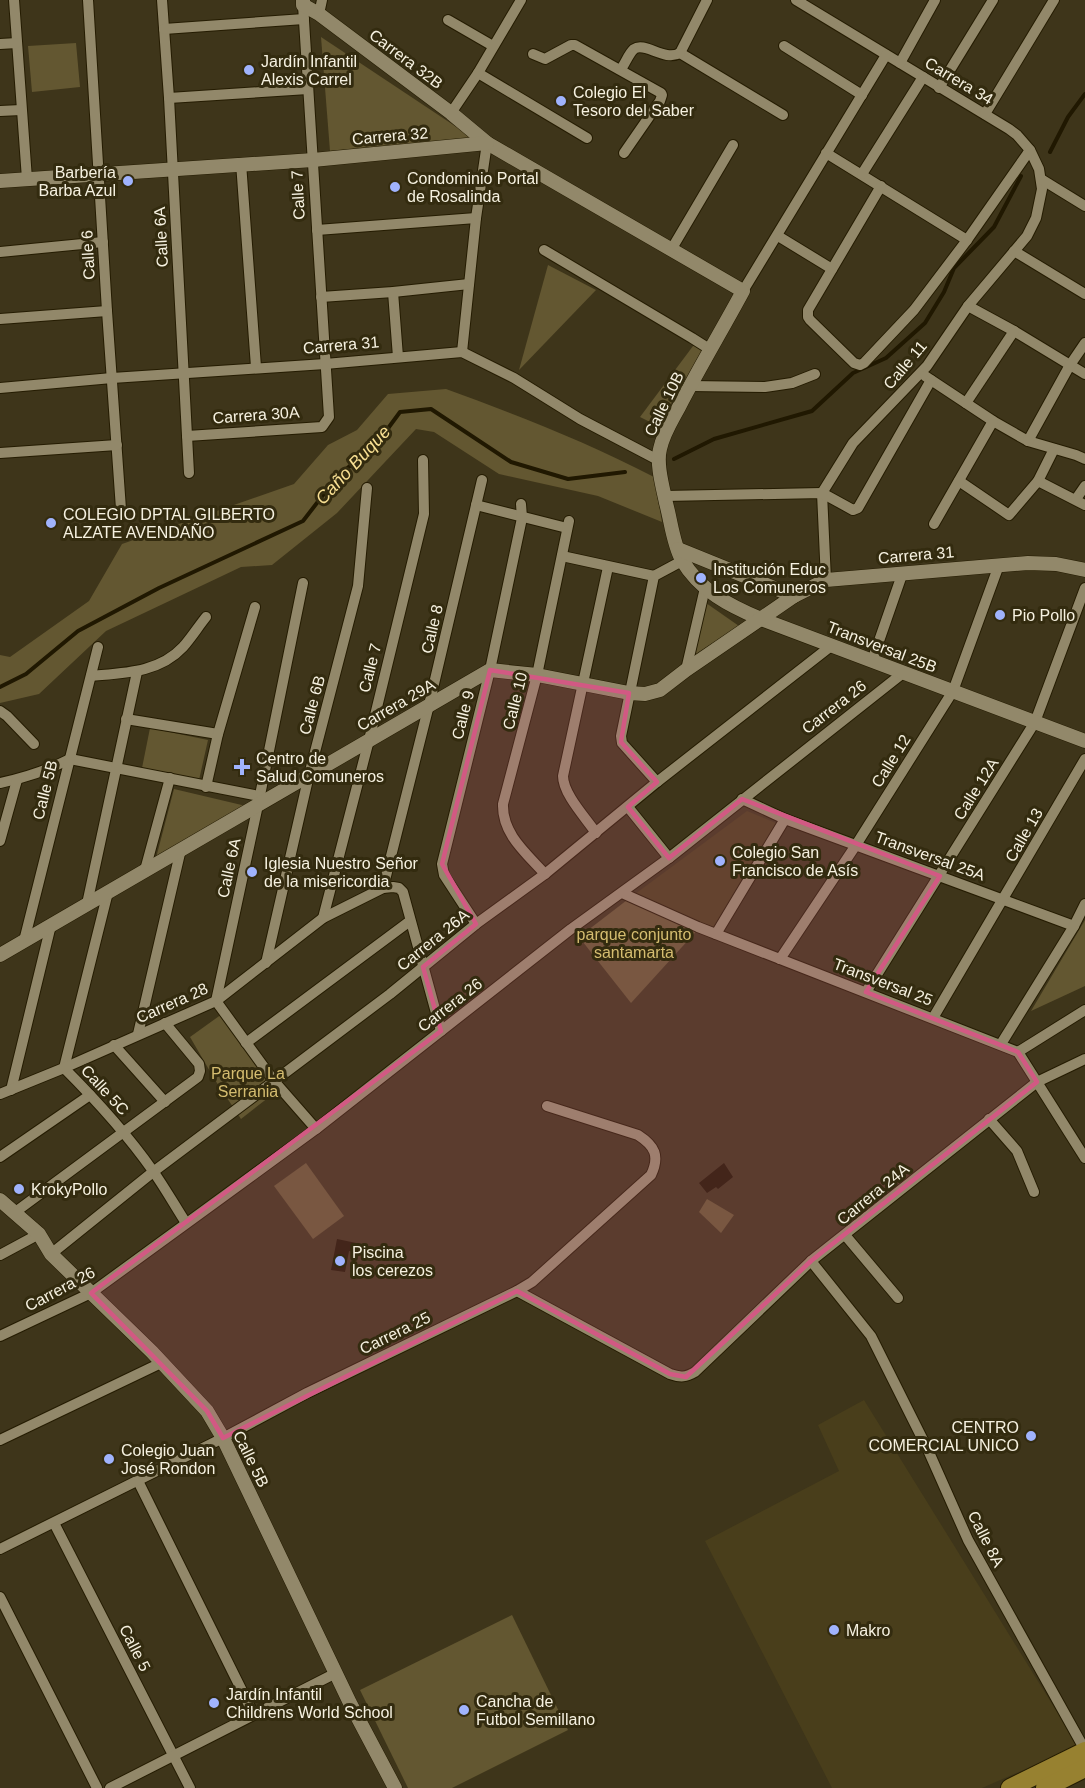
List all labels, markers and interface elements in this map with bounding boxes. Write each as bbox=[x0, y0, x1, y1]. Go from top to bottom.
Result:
street label: Carrera 32B bbox=[366, 26, 446, 92]
place label: Jardín Infantil Alexis Carrel bbox=[261, 53, 357, 88]
street label: Carrera 34 bbox=[922, 54, 996, 108]
marker: Jardín Infantil Alexis Carrel bbox=[242, 63, 256, 77]
place label: Colegio El Tesoro del Saber bbox=[573, 84, 695, 119]
marker: Colegio El Tesoro del Saber bbox=[554, 94, 568, 108]
street label: Carrera 32 bbox=[351, 124, 429, 148]
place label: Barbería Barba Azul bbox=[39, 164, 116, 199]
street label: Calle 7 bbox=[288, 170, 308, 220]
place label: Condominio Portal de Rosalinda bbox=[407, 170, 539, 205]
marker: Barbería Barba Azul bbox=[121, 174, 135, 188]
marker: Condominio Portal de Rosalinda bbox=[388, 180, 402, 194]
street label: Calle 6A bbox=[151, 206, 171, 268]
street label: Calle 6 bbox=[78, 230, 98, 280]
street label: Carrera 31 bbox=[302, 333, 380, 357]
street label: Calle 11 bbox=[880, 337, 930, 392]
street label: Calle 10B bbox=[641, 369, 687, 439]
street label: Carrera 30A bbox=[212, 403, 300, 427]
water label: Caño Buque bbox=[312, 422, 394, 508]
place label: COLEGIO DPTAL GILBERTO ALZATE AVENDAÑO bbox=[63, 506, 275, 541]
marker: COLEGIO DPTAL GILBERTO ALZATE AVENDAÑO bbox=[44, 516, 58, 530]
street label: Carrera 31 bbox=[877, 543, 955, 567]
place label: Institución Educ Los Comuneros bbox=[713, 561, 826, 596]
marker: Institución Educ Los Comuneros bbox=[694, 571, 708, 585]
street label: Calle 8 bbox=[418, 603, 446, 655]
place label: Pio Pollo bbox=[1012, 607, 1075, 624]
marker: Pio Pollo bbox=[993, 608, 1007, 622]
street label: Transversal 25B bbox=[825, 618, 939, 676]
street label: Calle 7 bbox=[356, 642, 384, 694]
street label: Calle 10 bbox=[500, 670, 530, 732]
street label: Calle 6B bbox=[296, 674, 328, 736]
street label: Carrera 29A bbox=[354, 676, 438, 734]
street label: Carrera 26 bbox=[799, 677, 869, 737]
street label: Calle 9 bbox=[449, 689, 477, 741]
street label: Calle 12 bbox=[868, 732, 914, 790]
place label: Centro de Salud Comuneros bbox=[256, 750, 384, 785]
street label: Calle 12A bbox=[950, 755, 1002, 823]
marker: Centro de Salud Comuneros bbox=[233, 758, 251, 776]
street label: Calle 5B bbox=[29, 759, 61, 821]
street label: Calle 13 bbox=[1002, 805, 1046, 865]
street label: Transversal 25A bbox=[873, 828, 988, 884]
street label: Calle 6A bbox=[214, 836, 244, 899]
place label: Colegio San Francisco de Asís bbox=[732, 844, 858, 879]
marker: Colegio San Francisco de Asís bbox=[713, 854, 727, 868]
place label: Iglesia Nuestro Señor de la misericordia bbox=[264, 855, 419, 890]
marker: Iglesia Nuestro Señor de la misericordia bbox=[245, 865, 259, 879]
street label: Carrera 26A bbox=[394, 906, 472, 974]
park label: parque conjunto santamarta bbox=[577, 926, 691, 961]
street label: Transversal 25 bbox=[831, 955, 935, 1009]
street label: Carrera 26 bbox=[415, 975, 485, 1035]
street label: Carrera 28 bbox=[134, 980, 210, 1026]
street label: Calle 5C bbox=[78, 1062, 132, 1118]
park label: Parque La Serrania bbox=[211, 1065, 285, 1100]
street label: Carrera 24A bbox=[834, 1160, 912, 1228]
place label: KrokyPollo bbox=[31, 1181, 108, 1198]
marker: KrokyPollo bbox=[12, 1182, 26, 1196]
place label: Piscina los cerezos bbox=[352, 1244, 433, 1279]
marker: Piscina los cerezos bbox=[333, 1254, 347, 1268]
street label: Carrera 26 bbox=[22, 1263, 98, 1314]
street label: Carrera 25 bbox=[357, 1309, 433, 1357]
place label: CENTRO COMERCIAL UNICO bbox=[868, 1419, 1019, 1454]
street label: Calle 5B bbox=[230, 1428, 272, 1490]
marker: CENTRO COMERCIAL UNICO bbox=[1024, 1429, 1038, 1443]
place label: Colegio Juan José Rondon bbox=[121, 1442, 215, 1477]
marker: Colegio Juan José Rondon bbox=[102, 1452, 116, 1466]
street label: Calle 8A bbox=[965, 1508, 1007, 1570]
street label: Calle 5 bbox=[116, 1622, 154, 1674]
place label: Makro bbox=[846, 1622, 891, 1639]
marker: Makro bbox=[827, 1623, 841, 1637]
place label: Jardín Infantil Childrens World School bbox=[226, 1686, 393, 1721]
place label: Cancha de Futbol Semillano bbox=[476, 1693, 595, 1728]
marker: Jardín Infantil Childrens World School bbox=[207, 1696, 221, 1710]
marker: Cancha de Futbol Semillano bbox=[457, 1703, 471, 1717]

